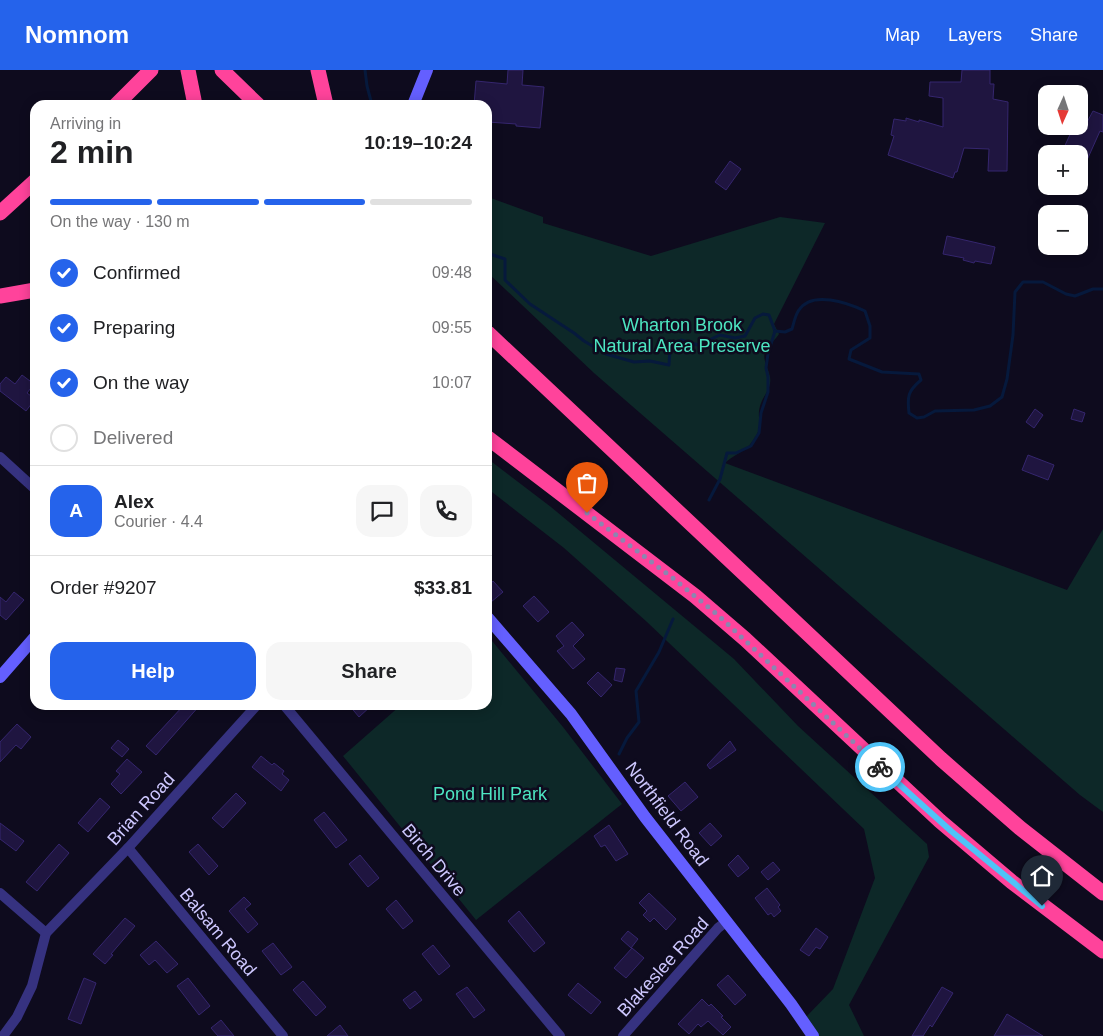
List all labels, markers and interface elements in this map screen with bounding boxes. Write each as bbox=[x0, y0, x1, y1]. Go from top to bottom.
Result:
text: Nomnom bbox=[25, 21, 129, 48]
text: Map bbox=[885, 25, 920, 45]
text: Layers bbox=[948, 25, 1002, 45]
text: Share bbox=[1030, 25, 1078, 45]
north arrow bbox=[1038, 85, 1088, 135]
map controls bbox=[1038, 85, 1088, 255]
text: Arriving in bbox=[50, 115, 121, 132]
text: 10:19–10:24 bbox=[364, 132, 472, 153]
text: 2 min bbox=[50, 134, 134, 170]
button: + bbox=[1038, 145, 1088, 195]
button: − bbox=[1038, 205, 1088, 255]
text: On the way · 130 m bbox=[50, 213, 190, 230]
icon: check bbox=[50, 259, 78, 287]
text: Confirmed bbox=[93, 262, 181, 283]
text: 09:48 bbox=[432, 264, 472, 281]
icon: check bbox=[50, 314, 78, 342]
park label: Wharton Brook Natural Area Preserve bbox=[593, 315, 771, 356]
text: Preparing bbox=[93, 317, 175, 338]
text: 09:55 bbox=[432, 319, 472, 336]
icon: check bbox=[50, 369, 78, 397]
text: On the way bbox=[93, 372, 189, 393]
text: 10:07 bbox=[432, 374, 472, 391]
text: Delivered bbox=[93, 427, 173, 448]
pin bbox=[566, 462, 608, 513]
icon: bag bbox=[573, 469, 601, 497]
button: chat bbox=[356, 485, 408, 537]
button: phone bbox=[420, 485, 472, 537]
text: Alex bbox=[114, 491, 154, 512]
text: A bbox=[69, 500, 83, 521]
text: Courier · 4.4 bbox=[114, 513, 203, 530]
text: Order #9207 bbox=[50, 577, 157, 598]
text: $33.81 bbox=[414, 577, 472, 598]
button: Help bbox=[50, 642, 256, 700]
button: Share bbox=[266, 642, 472, 700]
courier bbox=[855, 742, 905, 792]
icon: bike bbox=[866, 753, 894, 781]
street label: Northfield Road bbox=[621, 758, 713, 870]
street label: Brian Road bbox=[103, 769, 179, 849]
park label: Pond Hill Park bbox=[433, 784, 548, 804]
street label: Birch Drive bbox=[398, 820, 470, 900]
pin bbox=[1021, 855, 1063, 906]
icon: home bbox=[1028, 862, 1056, 890]
street label: Balsam Road bbox=[176, 884, 260, 980]
street label: Blakeslee Road bbox=[613, 913, 713, 1021]

